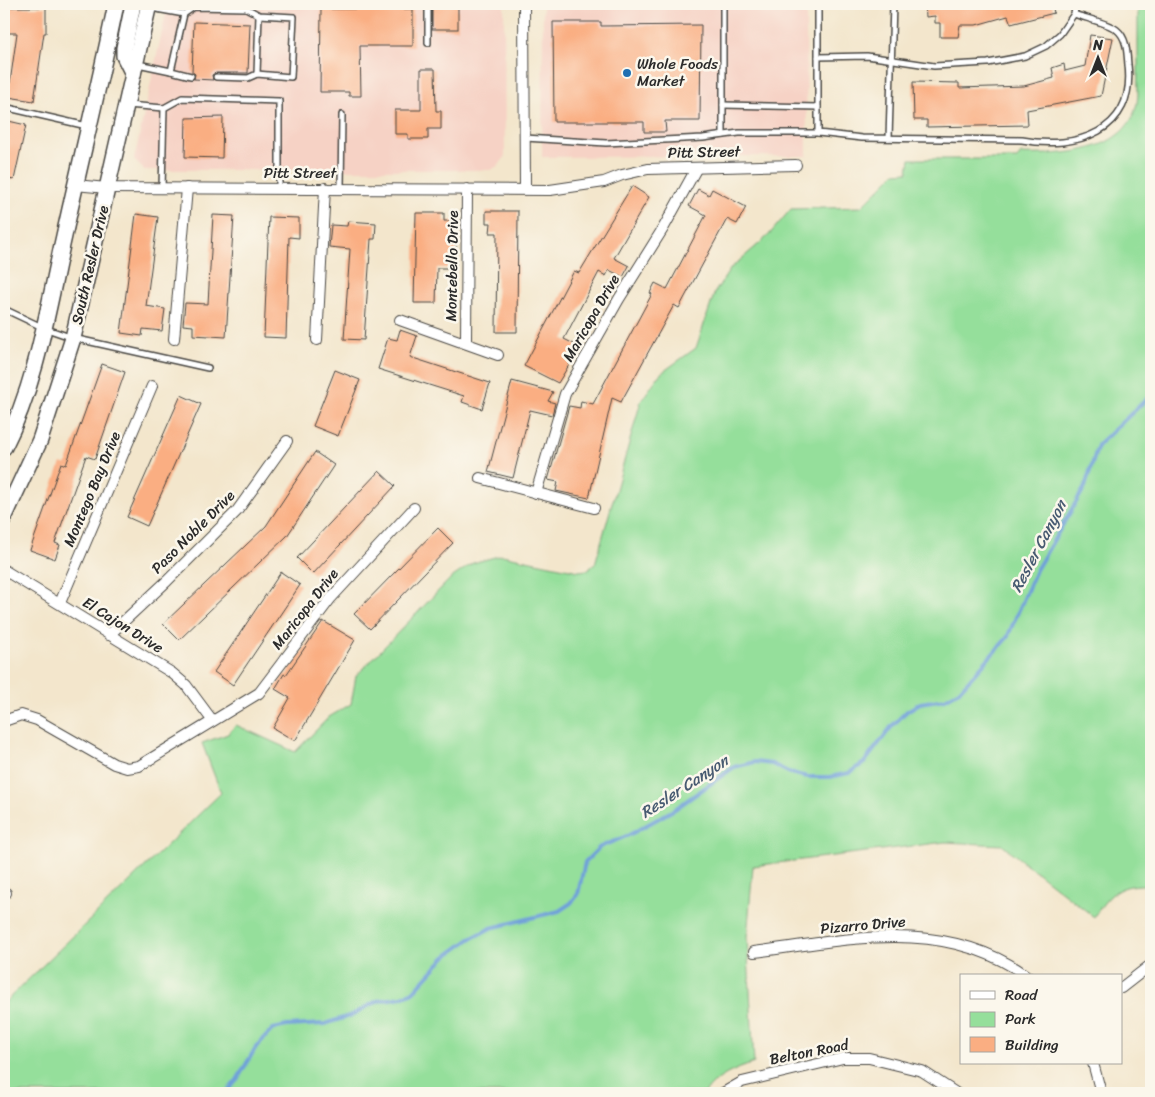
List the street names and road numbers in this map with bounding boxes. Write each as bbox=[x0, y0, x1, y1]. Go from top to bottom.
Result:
street label: Pitt Street bbox=[667, 138, 741, 166]
street label: Pitt Street bbox=[264, 160, 337, 186]
street label: South Resler Drive bbox=[64, 203, 116, 327]
street label: Montebello Drive bbox=[438, 210, 466, 322]
street label: Maricopa Drive bbox=[555, 269, 627, 367]
street label: Montego Bay Drive bbox=[56, 427, 128, 551]
street label: Paso Noble Drive bbox=[145, 484, 241, 580]
street label: Maricopa Drive bbox=[265, 562, 345, 656]
street label: El Cajon Drive bbox=[77, 590, 169, 661]
street label: Pizarro Drive bbox=[819, 908, 907, 942]
street label: Belton Road bbox=[767, 1031, 852, 1072]

